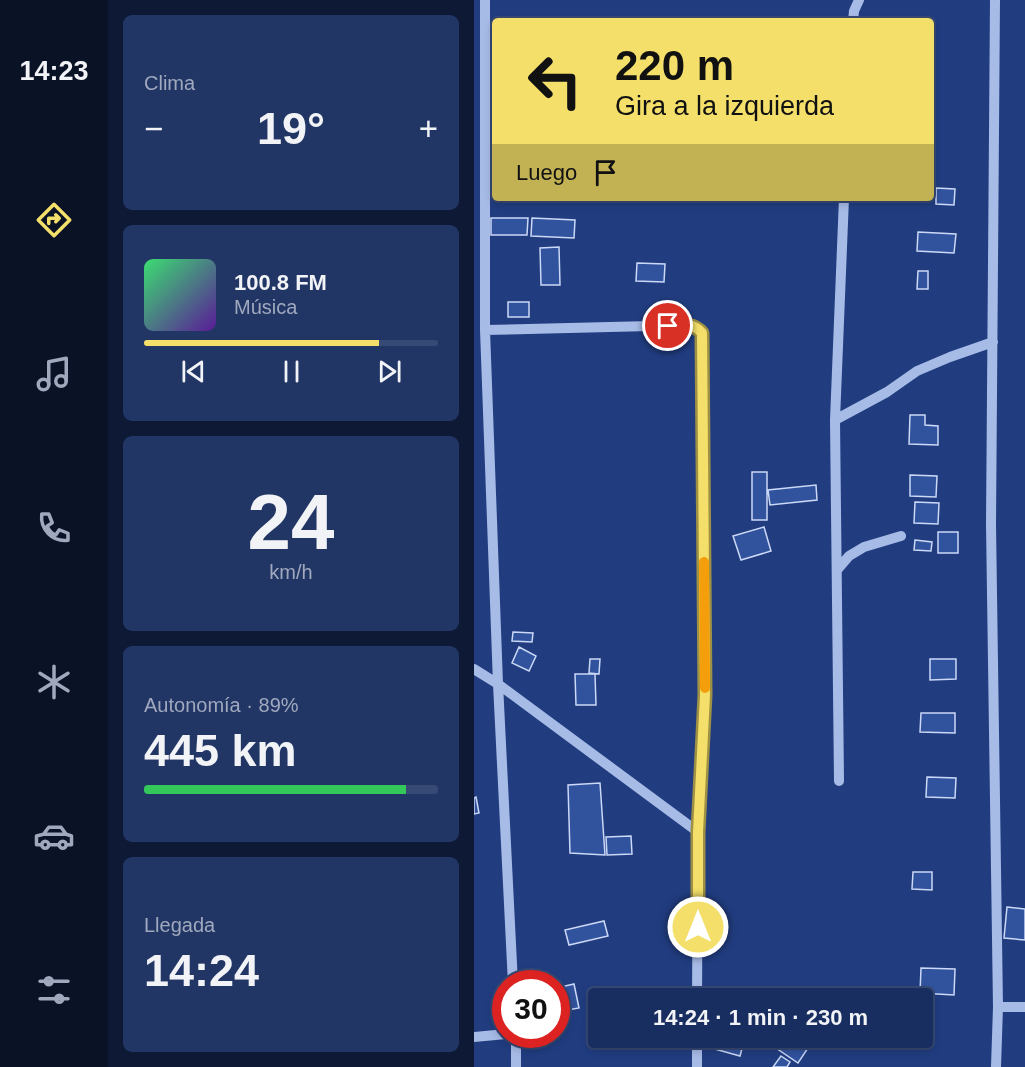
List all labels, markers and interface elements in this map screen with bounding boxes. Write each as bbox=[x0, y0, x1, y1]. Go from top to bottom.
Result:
icon: left bbox=[516, 42, 594, 120]
text: 220 m bbox=[615, 42, 734, 89]
text: 14:23 bbox=[19, 56, 89, 86]
text: Clima bbox=[144, 72, 195, 94]
text: Gira a la izquierda bbox=[615, 91, 834, 121]
text: 19° bbox=[257, 103, 325, 154]
text: − bbox=[144, 110, 163, 147]
text: + bbox=[419, 110, 438, 147]
icon: arrive bbox=[589, 156, 622, 189]
text: Luego bbox=[516, 160, 577, 185]
icon: directions bbox=[33, 199, 75, 241]
text: 100.8 FM bbox=[234, 270, 327, 295]
text: Música bbox=[234, 296, 297, 318]
pin bbox=[642, 300, 693, 351]
icon: arrive bbox=[651, 309, 684, 342]
icon: music bbox=[33, 353, 75, 395]
icon: previous bbox=[177, 355, 210, 388]
icon: pause bbox=[275, 355, 308, 388]
icon: next bbox=[373, 355, 406, 388]
text: 24 bbox=[248, 478, 334, 566]
icon: phone bbox=[33, 507, 75, 549]
text: km/h bbox=[269, 561, 313, 583]
icon: climate bbox=[33, 661, 75, 703]
text: Autonomía · 89% bbox=[144, 694, 299, 716]
text: 445 km bbox=[144, 725, 297, 776]
icon: car bbox=[33, 815, 75, 857]
position arrow bbox=[666, 895, 730, 959]
text: Llegada bbox=[144, 914, 215, 936]
text: 14:24 bbox=[144, 945, 259, 996]
icon: filters bbox=[33, 969, 75, 1011]
speed limit sign: 30 bbox=[492, 970, 570, 1048]
text: 14:24 · 1 min · 230 m bbox=[653, 1005, 868, 1030]

